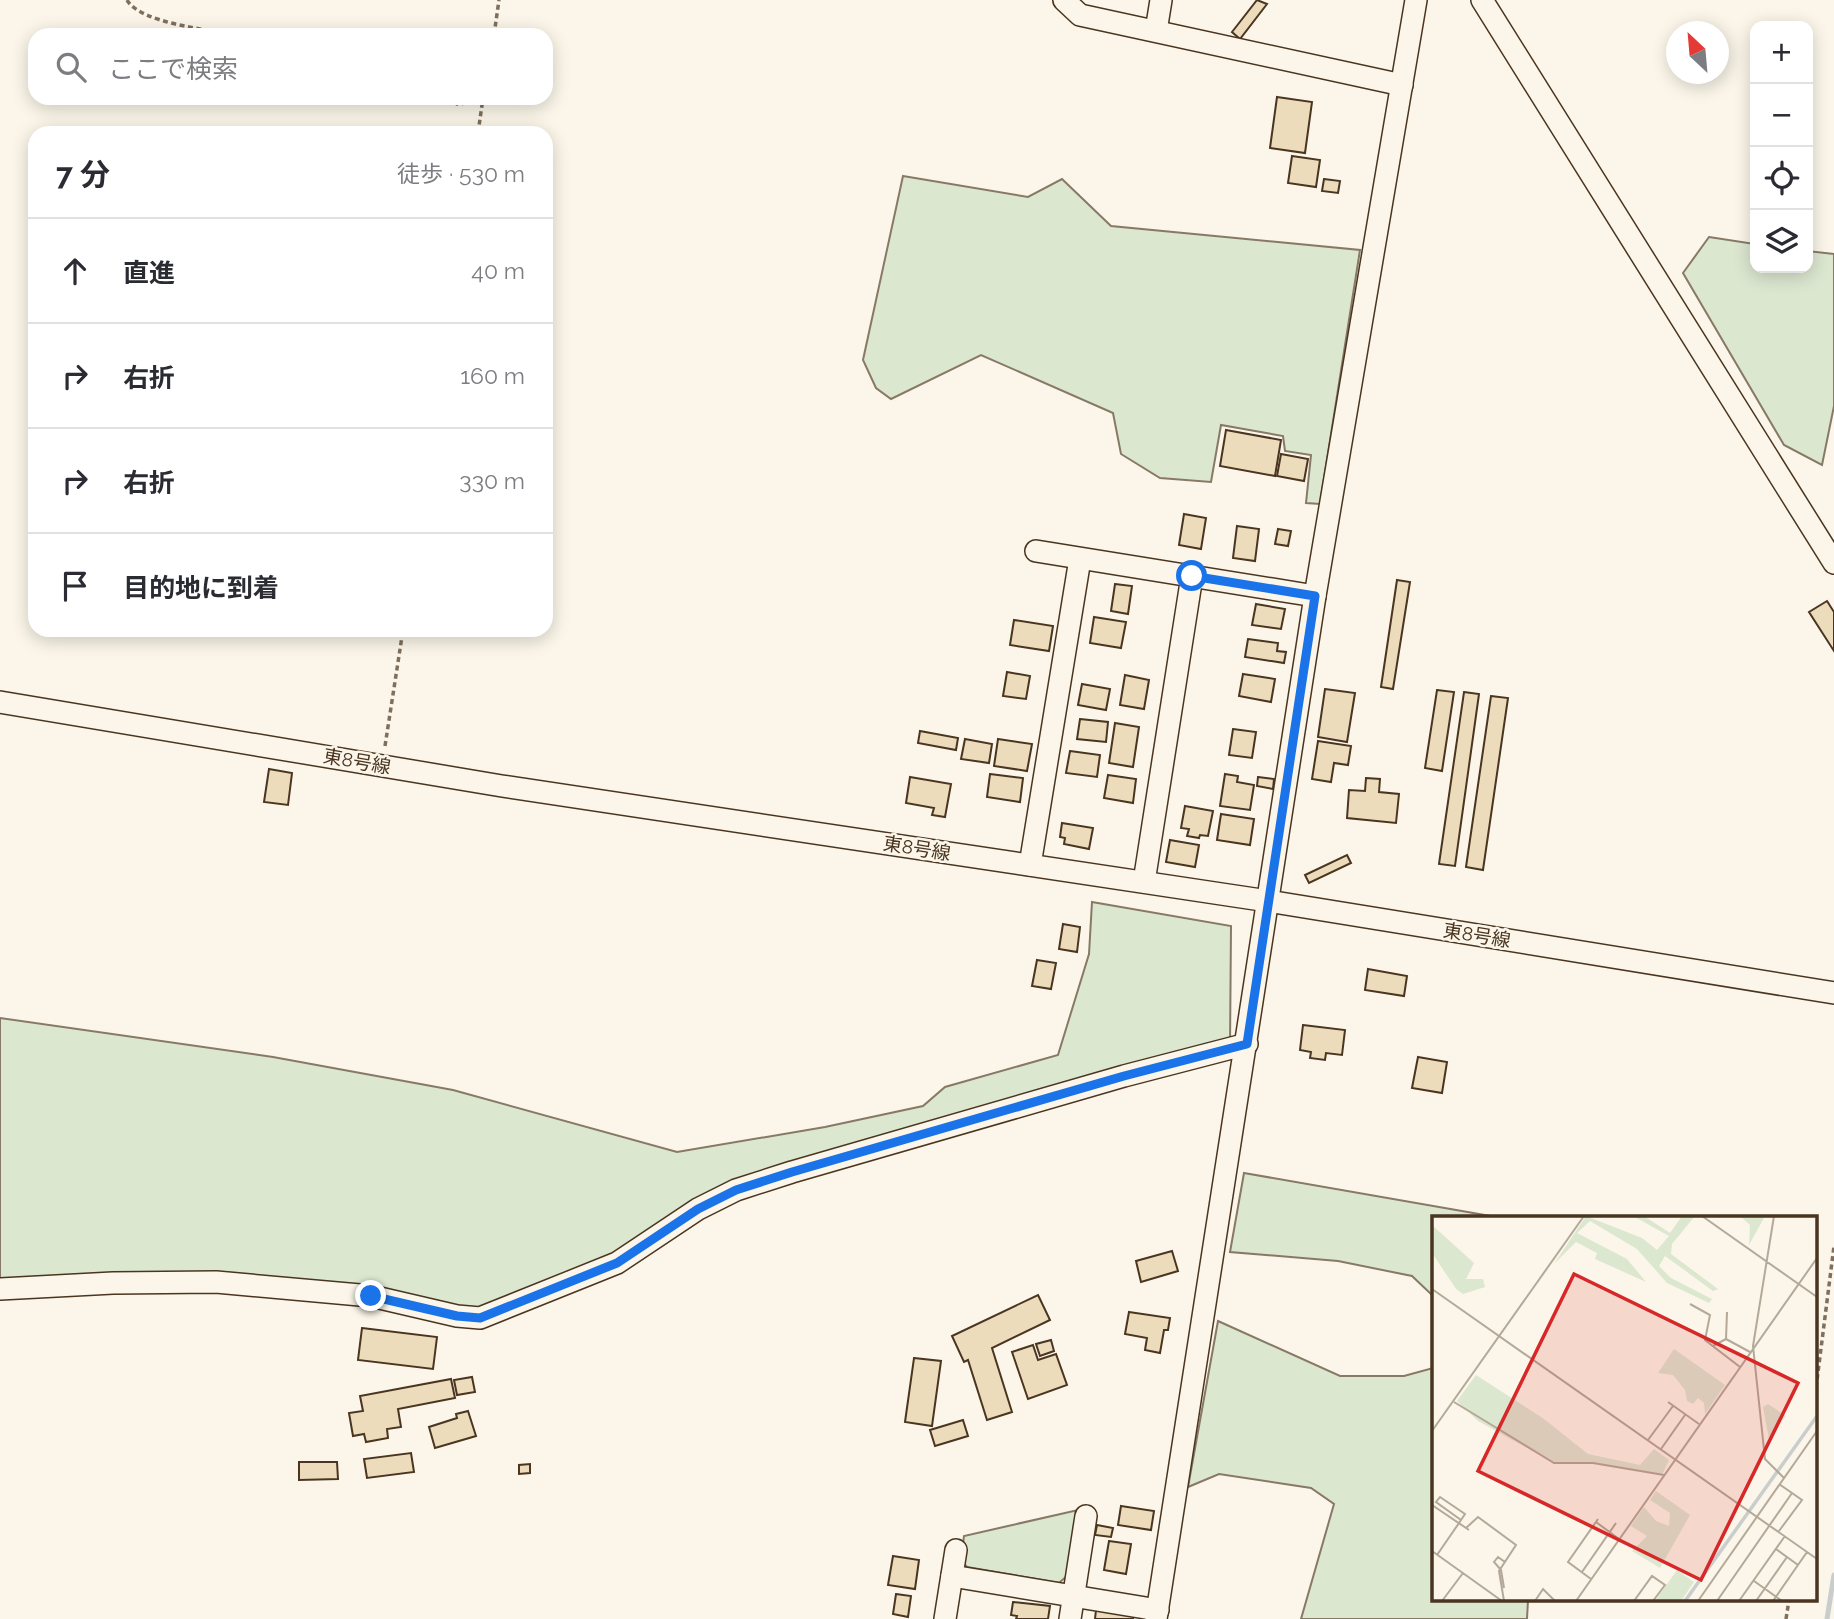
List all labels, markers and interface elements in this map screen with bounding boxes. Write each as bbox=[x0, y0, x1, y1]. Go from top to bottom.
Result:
north arrow bbox=[1666, 21, 1729, 84]
map controls bbox=[1750, 21, 1813, 273]
button: + bbox=[1750, 21, 1813, 84]
search box bbox=[28, 28, 553, 105]
icon: search bbox=[52, 48, 90, 86]
text: ここで検索 bbox=[108, 54, 238, 84]
button: − bbox=[1750, 84, 1813, 147]
button: locate bbox=[1750, 147, 1813, 210]
text: 7 分 bbox=[56, 157, 110, 192]
text: 徒歩 · 530 m bbox=[397, 160, 525, 187]
button: layers bbox=[1750, 210, 1813, 273]
icon: ahead bbox=[56, 252, 94, 290]
text: 40 m bbox=[471, 257, 525, 284]
text: 直進 bbox=[123, 258, 175, 288]
icon: right bbox=[56, 357, 94, 395]
text: 160 m bbox=[460, 362, 525, 389]
text: 右折 bbox=[123, 363, 175, 393]
icon: right bbox=[56, 462, 94, 500]
text: 330 m bbox=[459, 467, 525, 494]
text: 右折 bbox=[123, 468, 175, 498]
route start bbox=[1176, 560, 1207, 591]
icon: arrive bbox=[56, 567, 94, 605]
text: 目的地に到着 bbox=[123, 573, 279, 603]
street label: 東8号線 bbox=[321, 744, 393, 778]
street label: 東8号線 bbox=[882, 832, 952, 864]
street label: 東8号線 bbox=[1442, 919, 1512, 951]
inset map bbox=[1432, 1216, 1816, 1602]
route end bbox=[355, 1280, 386, 1311]

